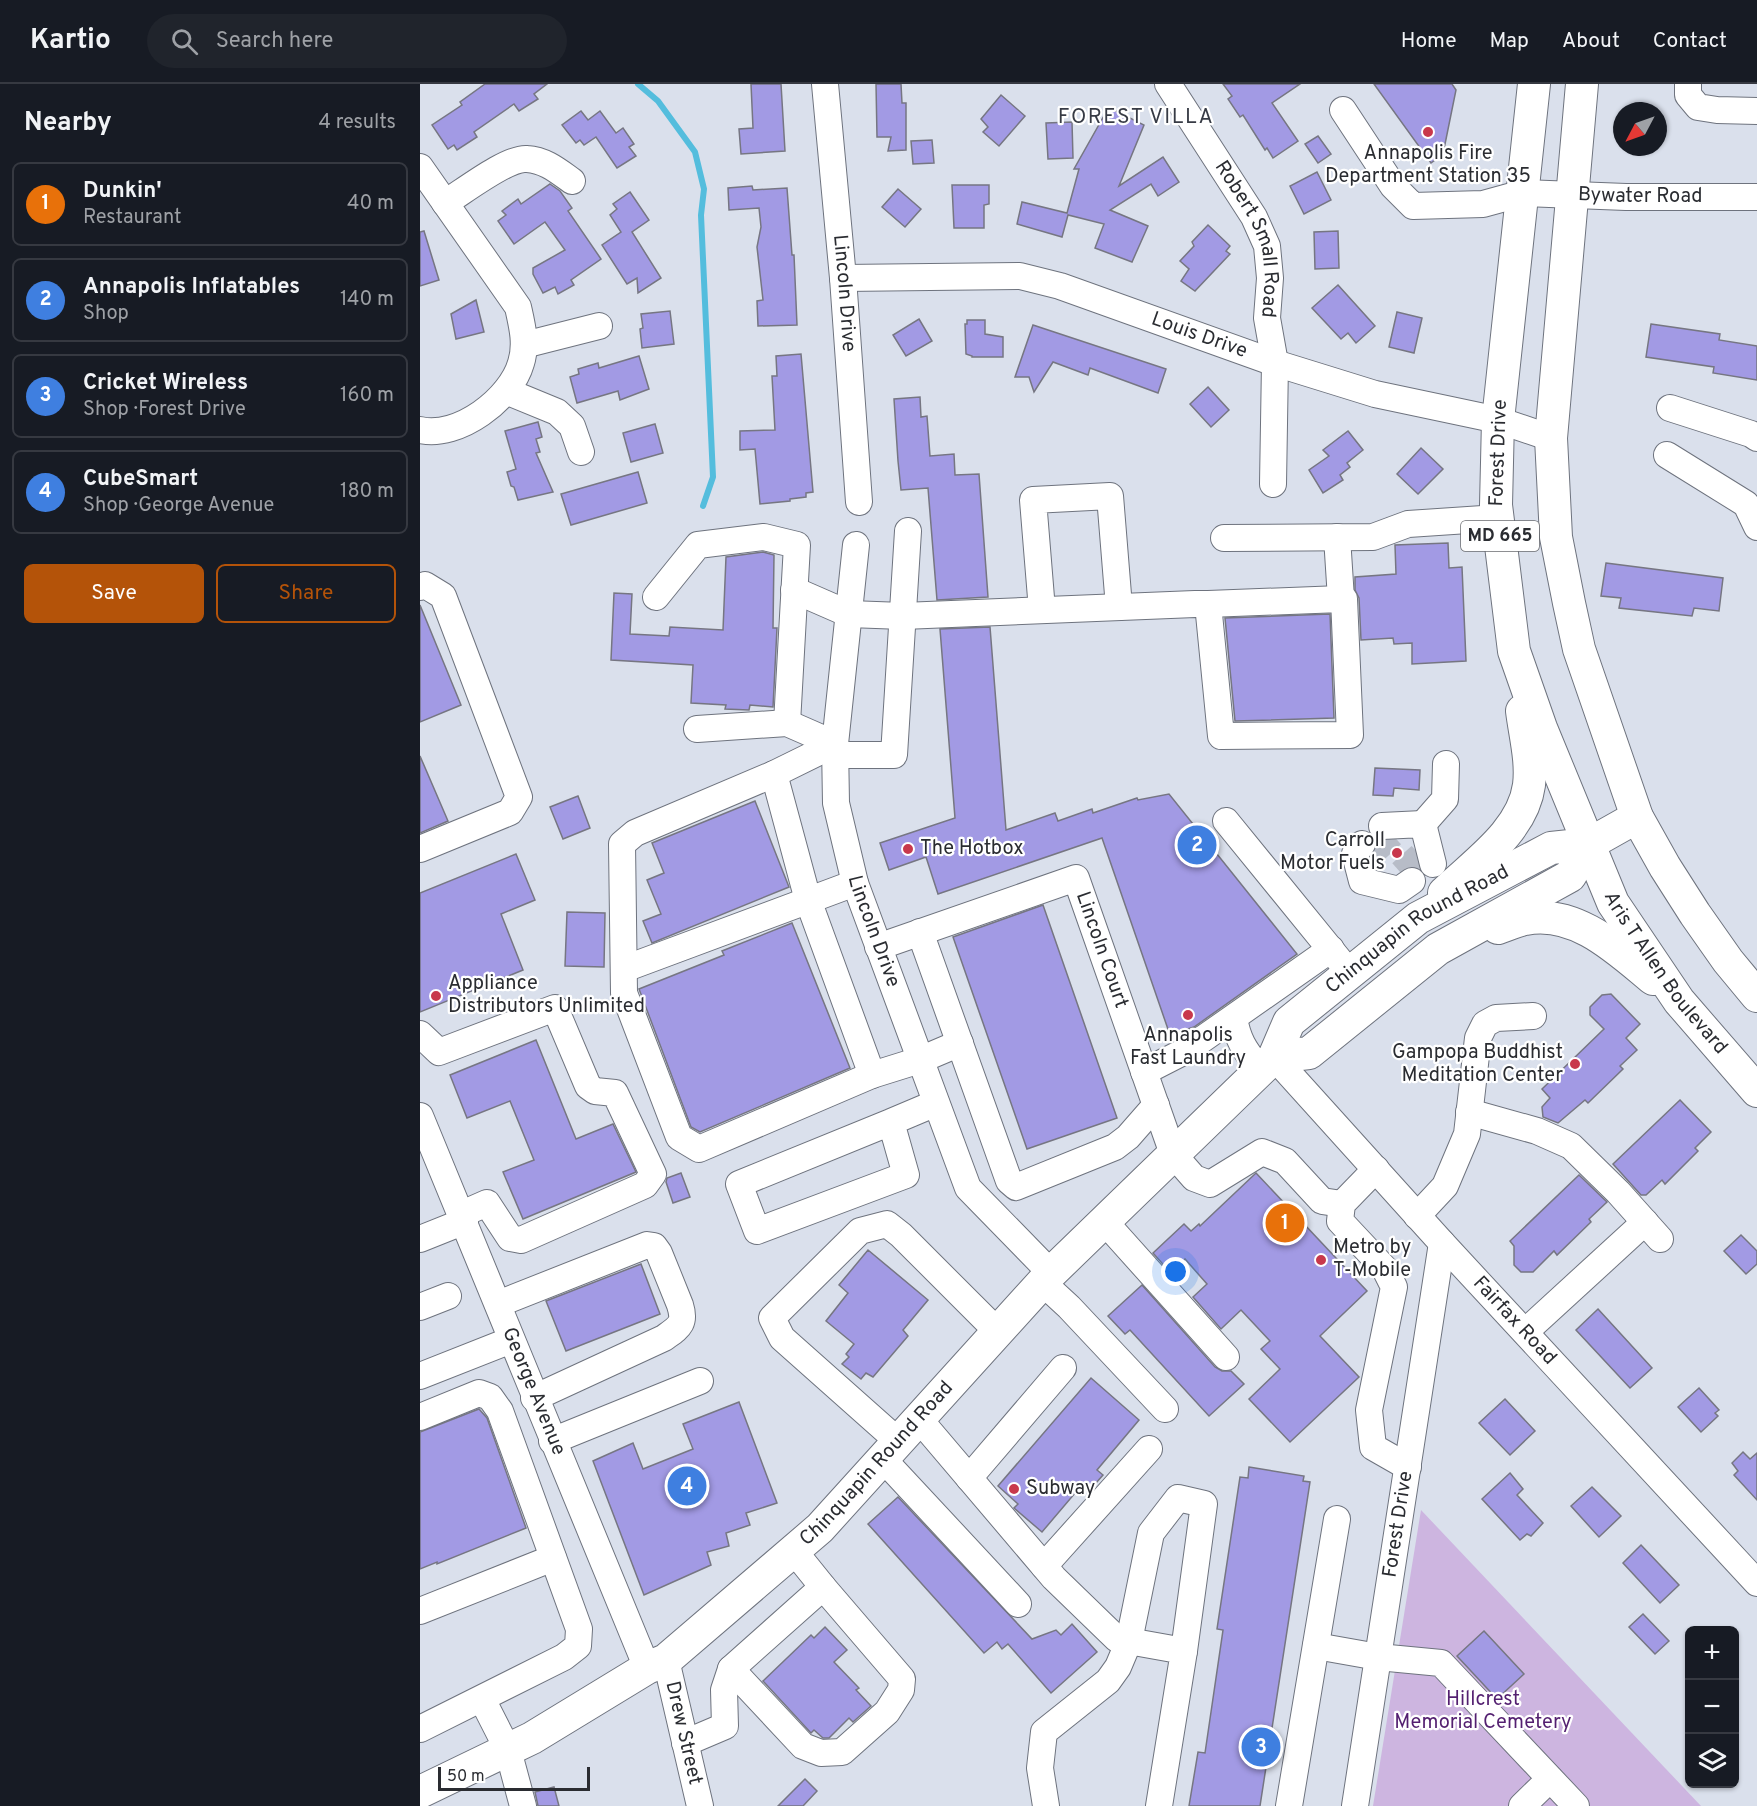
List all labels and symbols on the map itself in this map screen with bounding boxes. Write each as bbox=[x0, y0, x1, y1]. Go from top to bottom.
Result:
north arrow bbox=[1613, 102, 1667, 156]
district label: FOREST VILLA bbox=[1058, 104, 1214, 131]
marker: Annapolis Fire Department Station 35 bbox=[1421, 125, 1435, 139]
place label: Annapolis Fire Department Station 35 bbox=[1325, 141, 1531, 190]
street label: Robert Small Road bbox=[1208, 156, 1284, 319]
street label: Bywater Road bbox=[1577, 182, 1702, 210]
street label: Lincoln Drive bbox=[826, 233, 861, 353]
street label: Louis Drive bbox=[1148, 307, 1251, 365]
street label: Forest Drive bbox=[1484, 399, 1514, 507]
road number: MD 665 bbox=[1461, 521, 1539, 551]
pin: 2 bbox=[1178, 822, 1216, 867]
place label: Carroll Motor Fuels bbox=[1280, 828, 1385, 877]
place label: The Hotbox bbox=[920, 836, 1023, 862]
marker: The Hotbox bbox=[901, 842, 915, 856]
marker: Carroll Motor Fuels bbox=[1390, 846, 1404, 860]
street label: Chinquapin Round Road bbox=[1321, 859, 1514, 1000]
street label: Lincoln Drive bbox=[841, 873, 906, 991]
street label: Lincoln Court bbox=[1069, 888, 1134, 1012]
street label: Aris T Allen Boulevard bbox=[1597, 888, 1733, 1060]
place label: Appliance Distributors Unlimited bbox=[448, 971, 645, 1020]
marker: Appliance Distributors Unlimited bbox=[429, 989, 443, 1003]
marker: Annapolis Fast Laundry bbox=[1181, 1008, 1195, 1022]
place label: Annapolis Fast Laundry bbox=[1130, 1023, 1246, 1072]
place label: Gampopa Buddhist Meditation Center bbox=[1392, 1040, 1563, 1089]
marker: Gampopa Buddhist Meditation Center bbox=[1568, 1057, 1582, 1071]
pin: 1 bbox=[1266, 1200, 1304, 1246]
place label: Metro by T-Mobile bbox=[1333, 1235, 1411, 1284]
marker: Metro by T-Mobile bbox=[1314, 1253, 1328, 1267]
your location bbox=[1161, 1257, 1190, 1286]
street label: Fairfax Road bbox=[1467, 1271, 1562, 1371]
street label: George Avenue bbox=[495, 1324, 571, 1459]
street label: Chinquapin Round Road bbox=[795, 1376, 960, 1552]
pin: 4 bbox=[668, 1464, 706, 1508]
street label: Forest Drive bbox=[1377, 1469, 1420, 1579]
place label: Subway bbox=[1026, 1476, 1095, 1502]
marker: Subway bbox=[1007, 1482, 1021, 1496]
street label: Drew Street bbox=[658, 1679, 708, 1787]
park label: Hillcrest Memorial Cemetery bbox=[1394, 1687, 1572, 1736]
pin: 3 bbox=[1242, 1724, 1280, 1770]
scale bar bbox=[438, 1764, 590, 1792]

